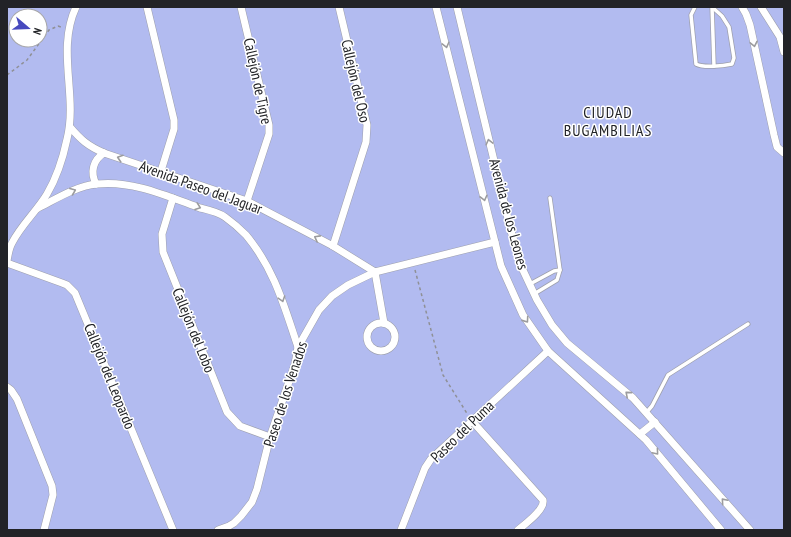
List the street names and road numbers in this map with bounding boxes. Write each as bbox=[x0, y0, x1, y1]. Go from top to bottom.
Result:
street label: Callejón de Tigre bbox=[240, 36, 276, 126]
street label: Callejón del Oso bbox=[337, 38, 375, 124]
street label: Avenida Paseo del Jaguar bbox=[137, 156, 266, 218]
street label: Avenida de los Leones bbox=[485, 156, 533, 272]
street label: Callejón del Lobo bbox=[168, 285, 220, 375]
street label: Callejón del Leopardo bbox=[80, 320, 140, 432]
street label: Paseo de los Venados bbox=[259, 339, 311, 449]
street label: Paseo del Puma bbox=[426, 396, 498, 466]

